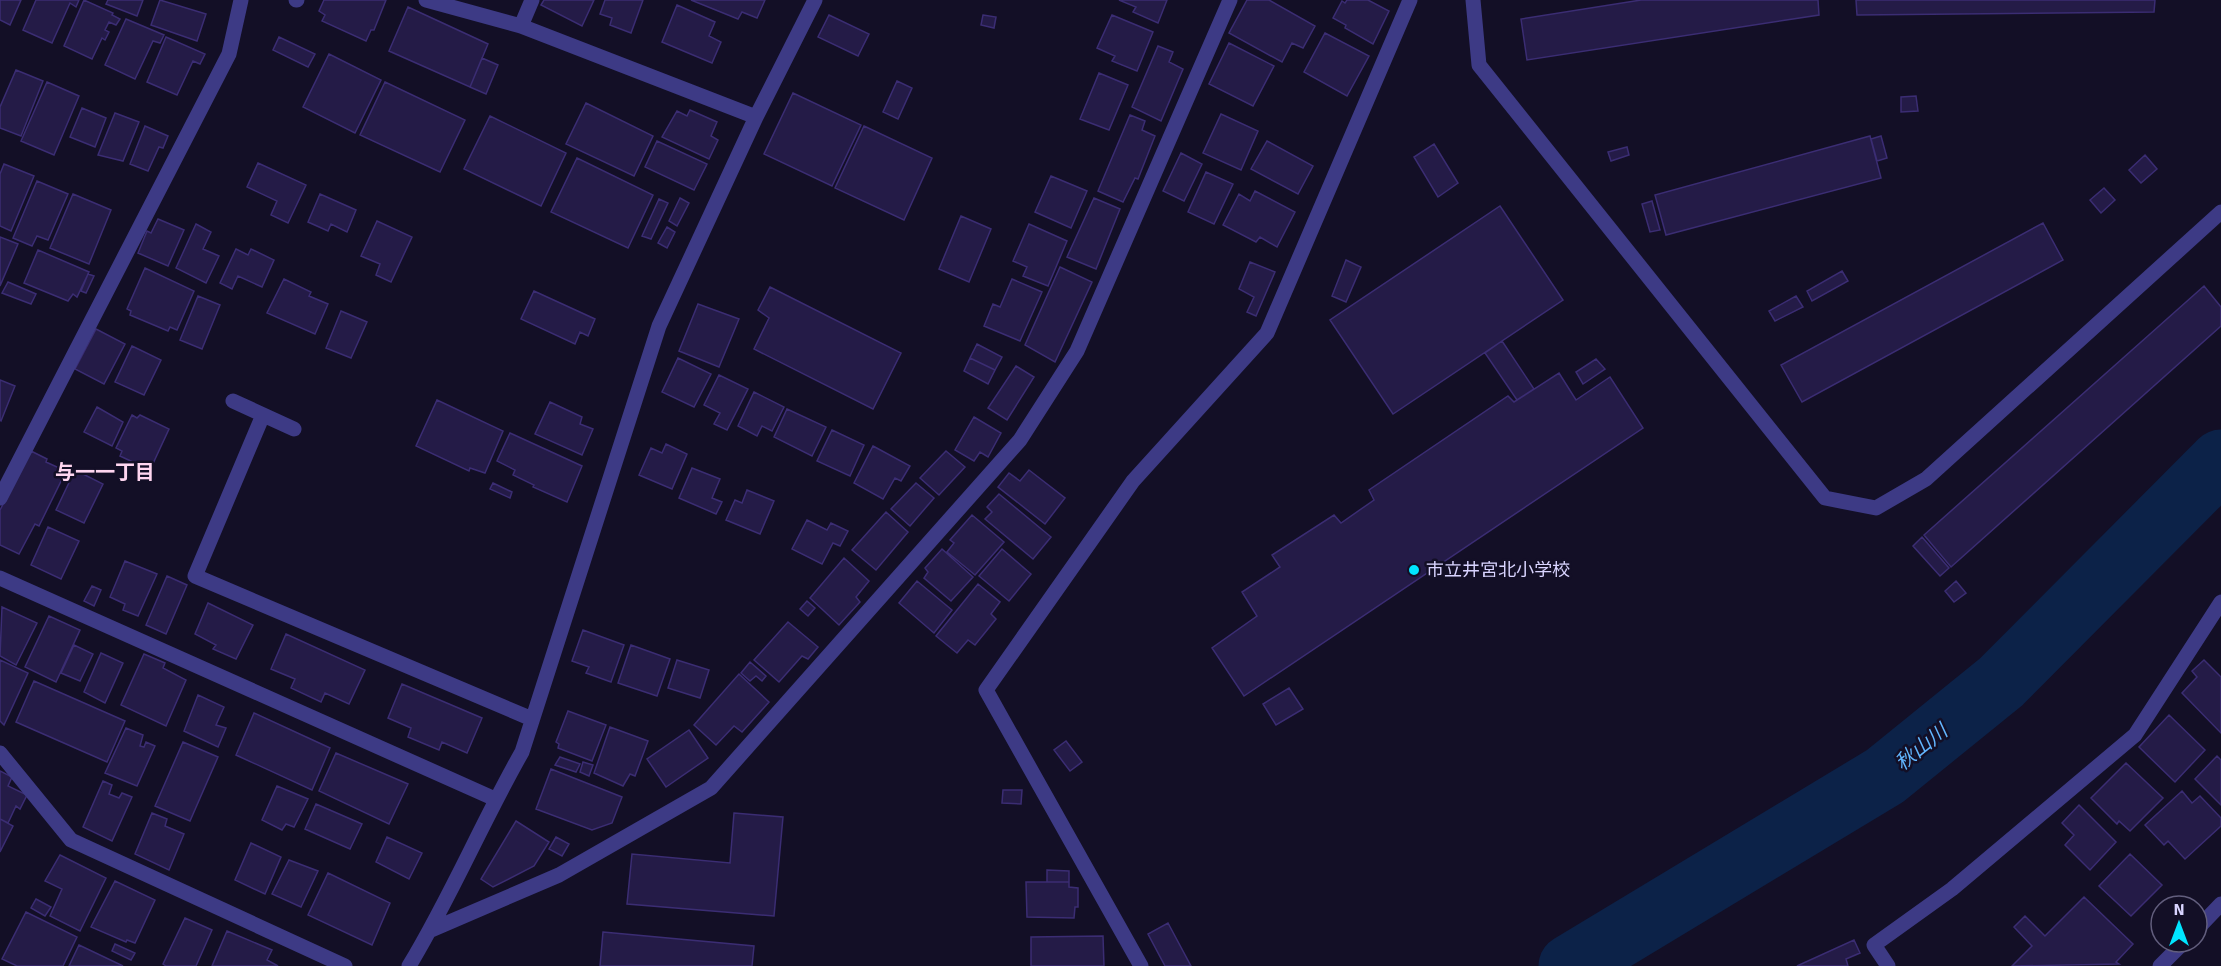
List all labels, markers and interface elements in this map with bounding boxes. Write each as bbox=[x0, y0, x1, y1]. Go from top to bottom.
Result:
district label: 与一一丁目 bbox=[55, 460, 155, 485]
place label: 市立井宮北小学校 bbox=[1426, 559, 1570, 581]
marker: 市立井宮北小学校 bbox=[1407, 563, 1421, 577]
water label: 秋山川 bbox=[1890, 718, 1954, 776]
north arrow bbox=[2149, 894, 2209, 954]
text: N bbox=[2173, 900, 2185, 920]

